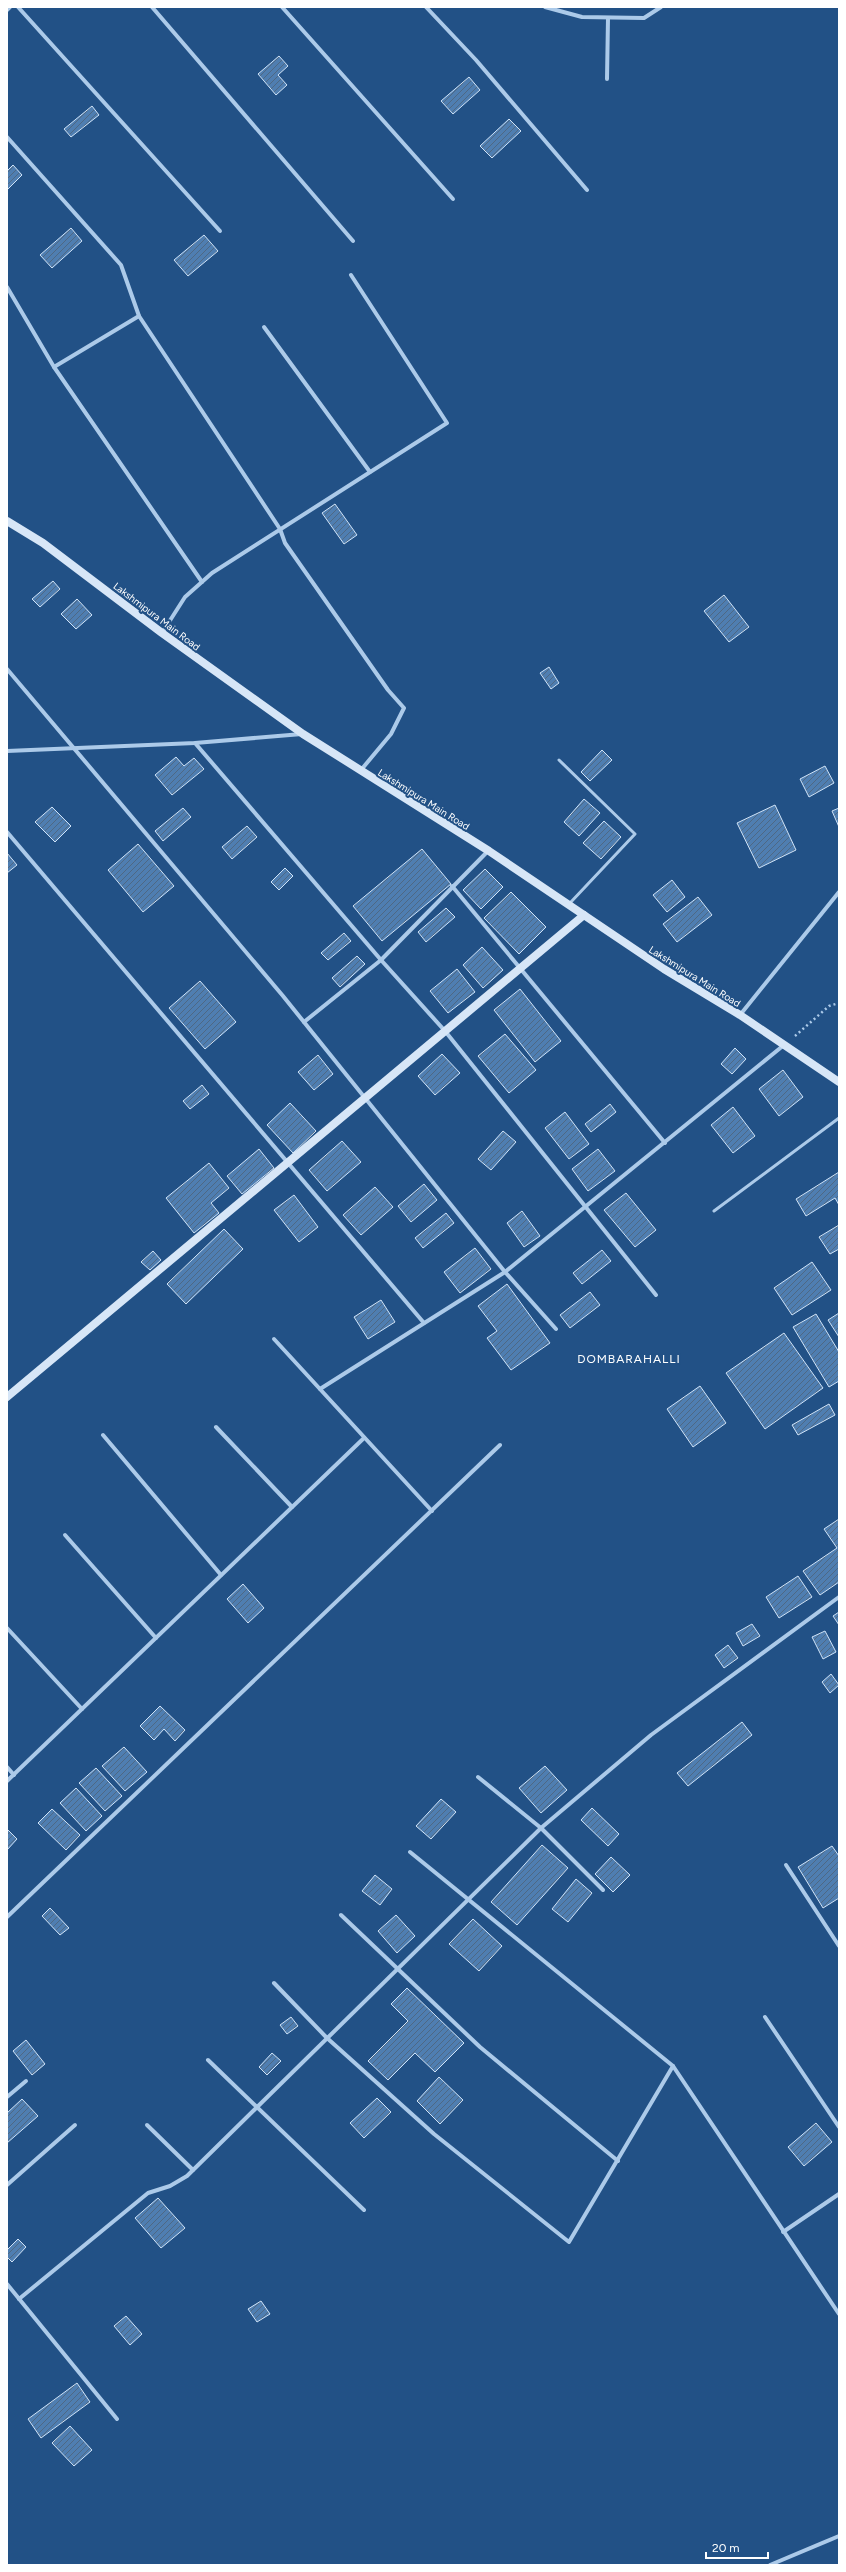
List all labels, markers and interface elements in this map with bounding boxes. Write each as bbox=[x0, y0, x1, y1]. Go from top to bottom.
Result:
street label: Lakshmipura Main Road bbox=[111, 579, 203, 653]
street label: Lakshmipura Main Road bbox=[376, 766, 472, 833]
street label: Lakshmipura Main Road bbox=[647, 943, 743, 1010]
district label: DOMBARAHALLI bbox=[577, 1352, 681, 1366]
scale bar bbox=[706, 2534, 768, 2560]
text: 20 m bbox=[712, 2541, 740, 2555]

